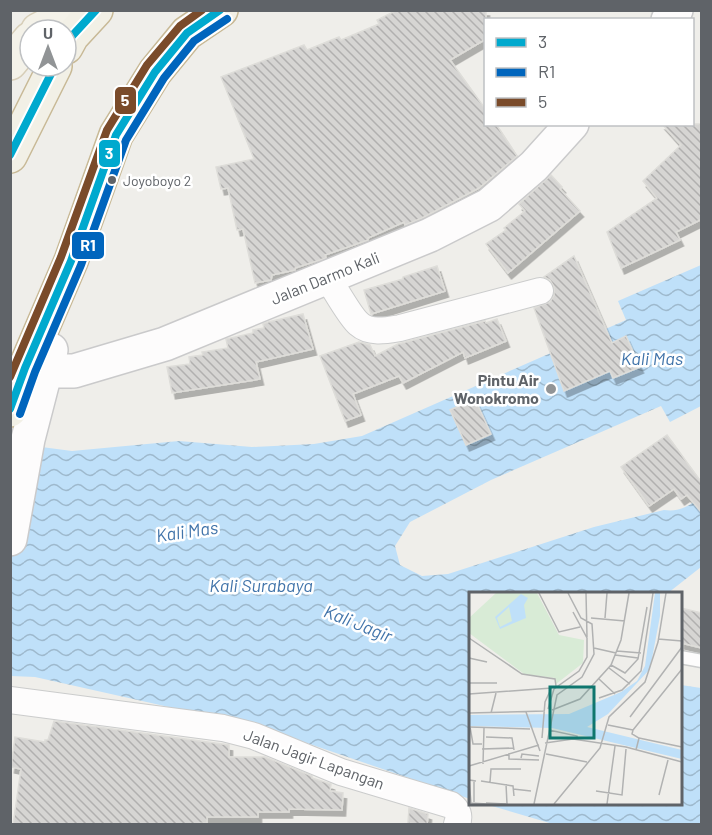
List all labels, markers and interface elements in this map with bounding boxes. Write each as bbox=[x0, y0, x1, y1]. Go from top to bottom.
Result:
north arrow bbox=[18, 18, 78, 78]
legend bbox=[484, 18, 694, 126]
text: U bbox=[43, 23, 53, 42]
text: 3 bbox=[538, 30, 547, 52]
text: R1 bbox=[538, 60, 555, 82]
line badge: 5 bbox=[114, 86, 137, 115]
text: 5 bbox=[121, 90, 130, 109]
text: 5 bbox=[538, 90, 547, 112]
line badge: 3 bbox=[98, 139, 121, 168]
text: 3 bbox=[105, 143, 113, 162]
place label: Joyoboyo 2 bbox=[123, 172, 191, 189]
marker: Joyoboyo 2 bbox=[106, 174, 118, 186]
line badge: R1 bbox=[71, 231, 105, 260]
text: R1 bbox=[80, 235, 96, 254]
street label: Jalan Darmo Kali bbox=[268, 247, 382, 308]
water label: Kali Mas bbox=[621, 347, 683, 369]
place label: Pintu Air Wonokromo bbox=[454, 370, 539, 407]
marker: Pintu Air Wonokromo bbox=[544, 382, 558, 396]
water label: Kali Mas bbox=[154, 516, 219, 546]
water label: Kali Surabaya bbox=[209, 574, 313, 596]
inset map bbox=[469, 592, 682, 805]
water label: Kali Jagir bbox=[321, 599, 396, 647]
street label: Jalan Jagir Lapangan bbox=[241, 724, 387, 793]

